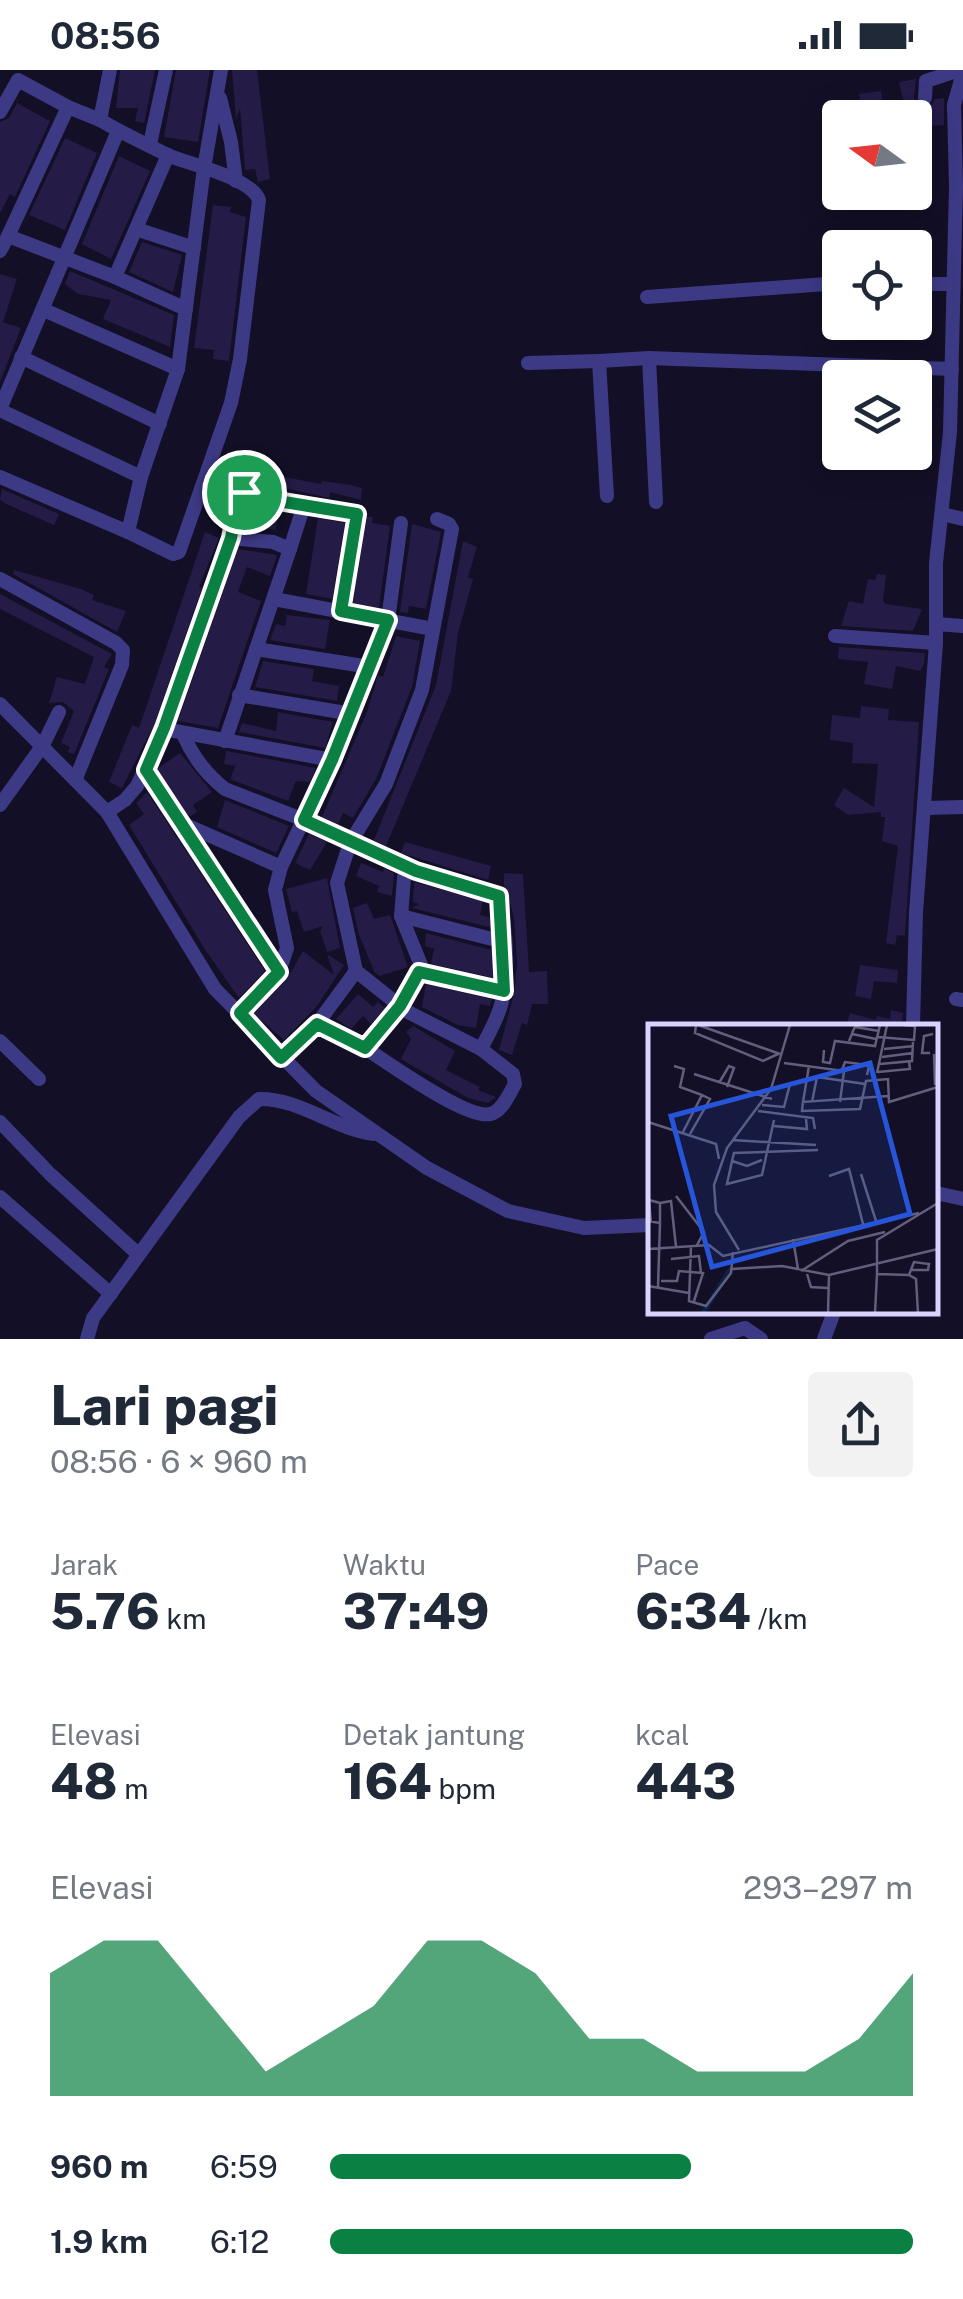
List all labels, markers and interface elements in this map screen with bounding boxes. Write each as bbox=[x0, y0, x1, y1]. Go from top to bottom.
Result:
text: 08:56 bbox=[50, 13, 161, 58]
north arrow bbox=[822, 100, 932, 210]
map controls bbox=[822, 100, 932, 470]
button: locate bbox=[822, 230, 932, 340]
button: layers bbox=[822, 360, 932, 470]
pin bbox=[202, 450, 287, 535]
icon: arrive bbox=[217, 465, 272, 520]
inset map bbox=[648, 1024, 938, 1314]
button: share bbox=[808, 1372, 913, 1477]
text: Lari pagi bbox=[50, 1373, 278, 1437]
text: 08:56 · 6 × 960 m bbox=[50, 1443, 308, 1480]
text: Jarak bbox=[50, 1548, 118, 1581]
text: Waktu bbox=[343, 1548, 426, 1581]
text: Pace bbox=[635, 1548, 699, 1581]
text: 5.76 bbox=[50, 1581, 160, 1640]
text: 37:49 bbox=[343, 1581, 489, 1640]
text: 6:34 bbox=[635, 1581, 751, 1640]
text: km bbox=[160, 1602, 207, 1635]
text: /km bbox=[751, 1602, 808, 1635]
text: Elevasi bbox=[50, 1718, 141, 1751]
text: Detak jantung bbox=[343, 1718, 525, 1751]
text: kcal bbox=[635, 1718, 689, 1751]
text: 48 bbox=[50, 1751, 118, 1810]
text: 164 bbox=[343, 1751, 432, 1810]
text: 443 bbox=[635, 1751, 736, 1810]
text: m bbox=[118, 1772, 149, 1805]
text: bpm bbox=[432, 1772, 496, 1805]
text: Elevasi bbox=[50, 1869, 154, 1906]
text: 293–297 m bbox=[743, 1869, 913, 1906]
text: 960 m bbox=[50, 2148, 149, 2185]
text: 6:59 bbox=[210, 2148, 278, 2185]
text: 1.9 km bbox=[50, 2223, 148, 2260]
text: 6:12 bbox=[210, 2223, 269, 2260]

